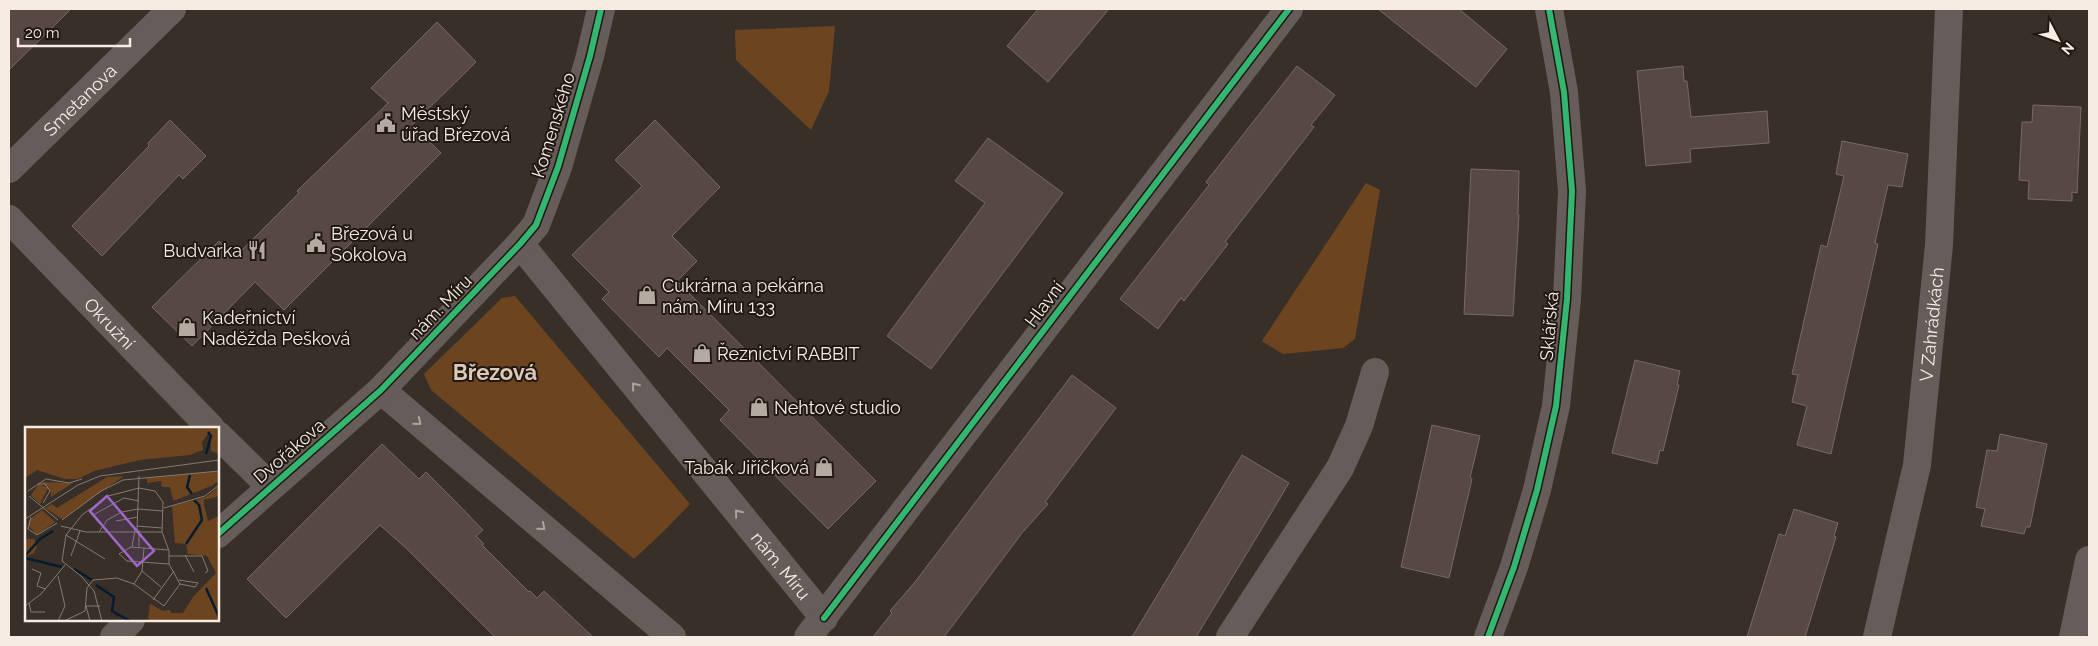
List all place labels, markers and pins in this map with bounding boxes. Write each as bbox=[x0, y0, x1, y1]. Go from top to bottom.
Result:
place label: Městský úřad Březová bbox=[401, 103, 510, 145]
public building icon: Městský úřad Březová bbox=[375, 112, 397, 134]
place label: Březová u Sokolova bbox=[331, 223, 413, 265]
public building icon: Březová u Sokolova bbox=[305, 232, 327, 254]
restaurant icon: Budvarka bbox=[246, 239, 268, 261]
place label: Budvarka bbox=[163, 240, 242, 261]
place label: Cukrárna a pekárna nám. Míru 133 bbox=[662, 275, 824, 317]
shop icon: Cukrárna a pekárna nám. Míru 133 bbox=[636, 284, 658, 306]
place label: Kadeřnictví Naděžda Pešková bbox=[202, 307, 350, 349]
shop icon: Kadeřnictví Naděžda Pešková bbox=[176, 316, 198, 338]
shop icon: Řeznictví RABBIT bbox=[691, 342, 713, 364]
place label: Řeznictví RABBIT bbox=[717, 342, 859, 364]
shop icon: Nehtové studio bbox=[748, 396, 770, 418]
place label: Nehtové studio bbox=[774, 397, 901, 418]
shop icon: Tabák Jiříčková bbox=[813, 456, 835, 478]
place label: Tabák Jiříčková bbox=[684, 457, 809, 478]

